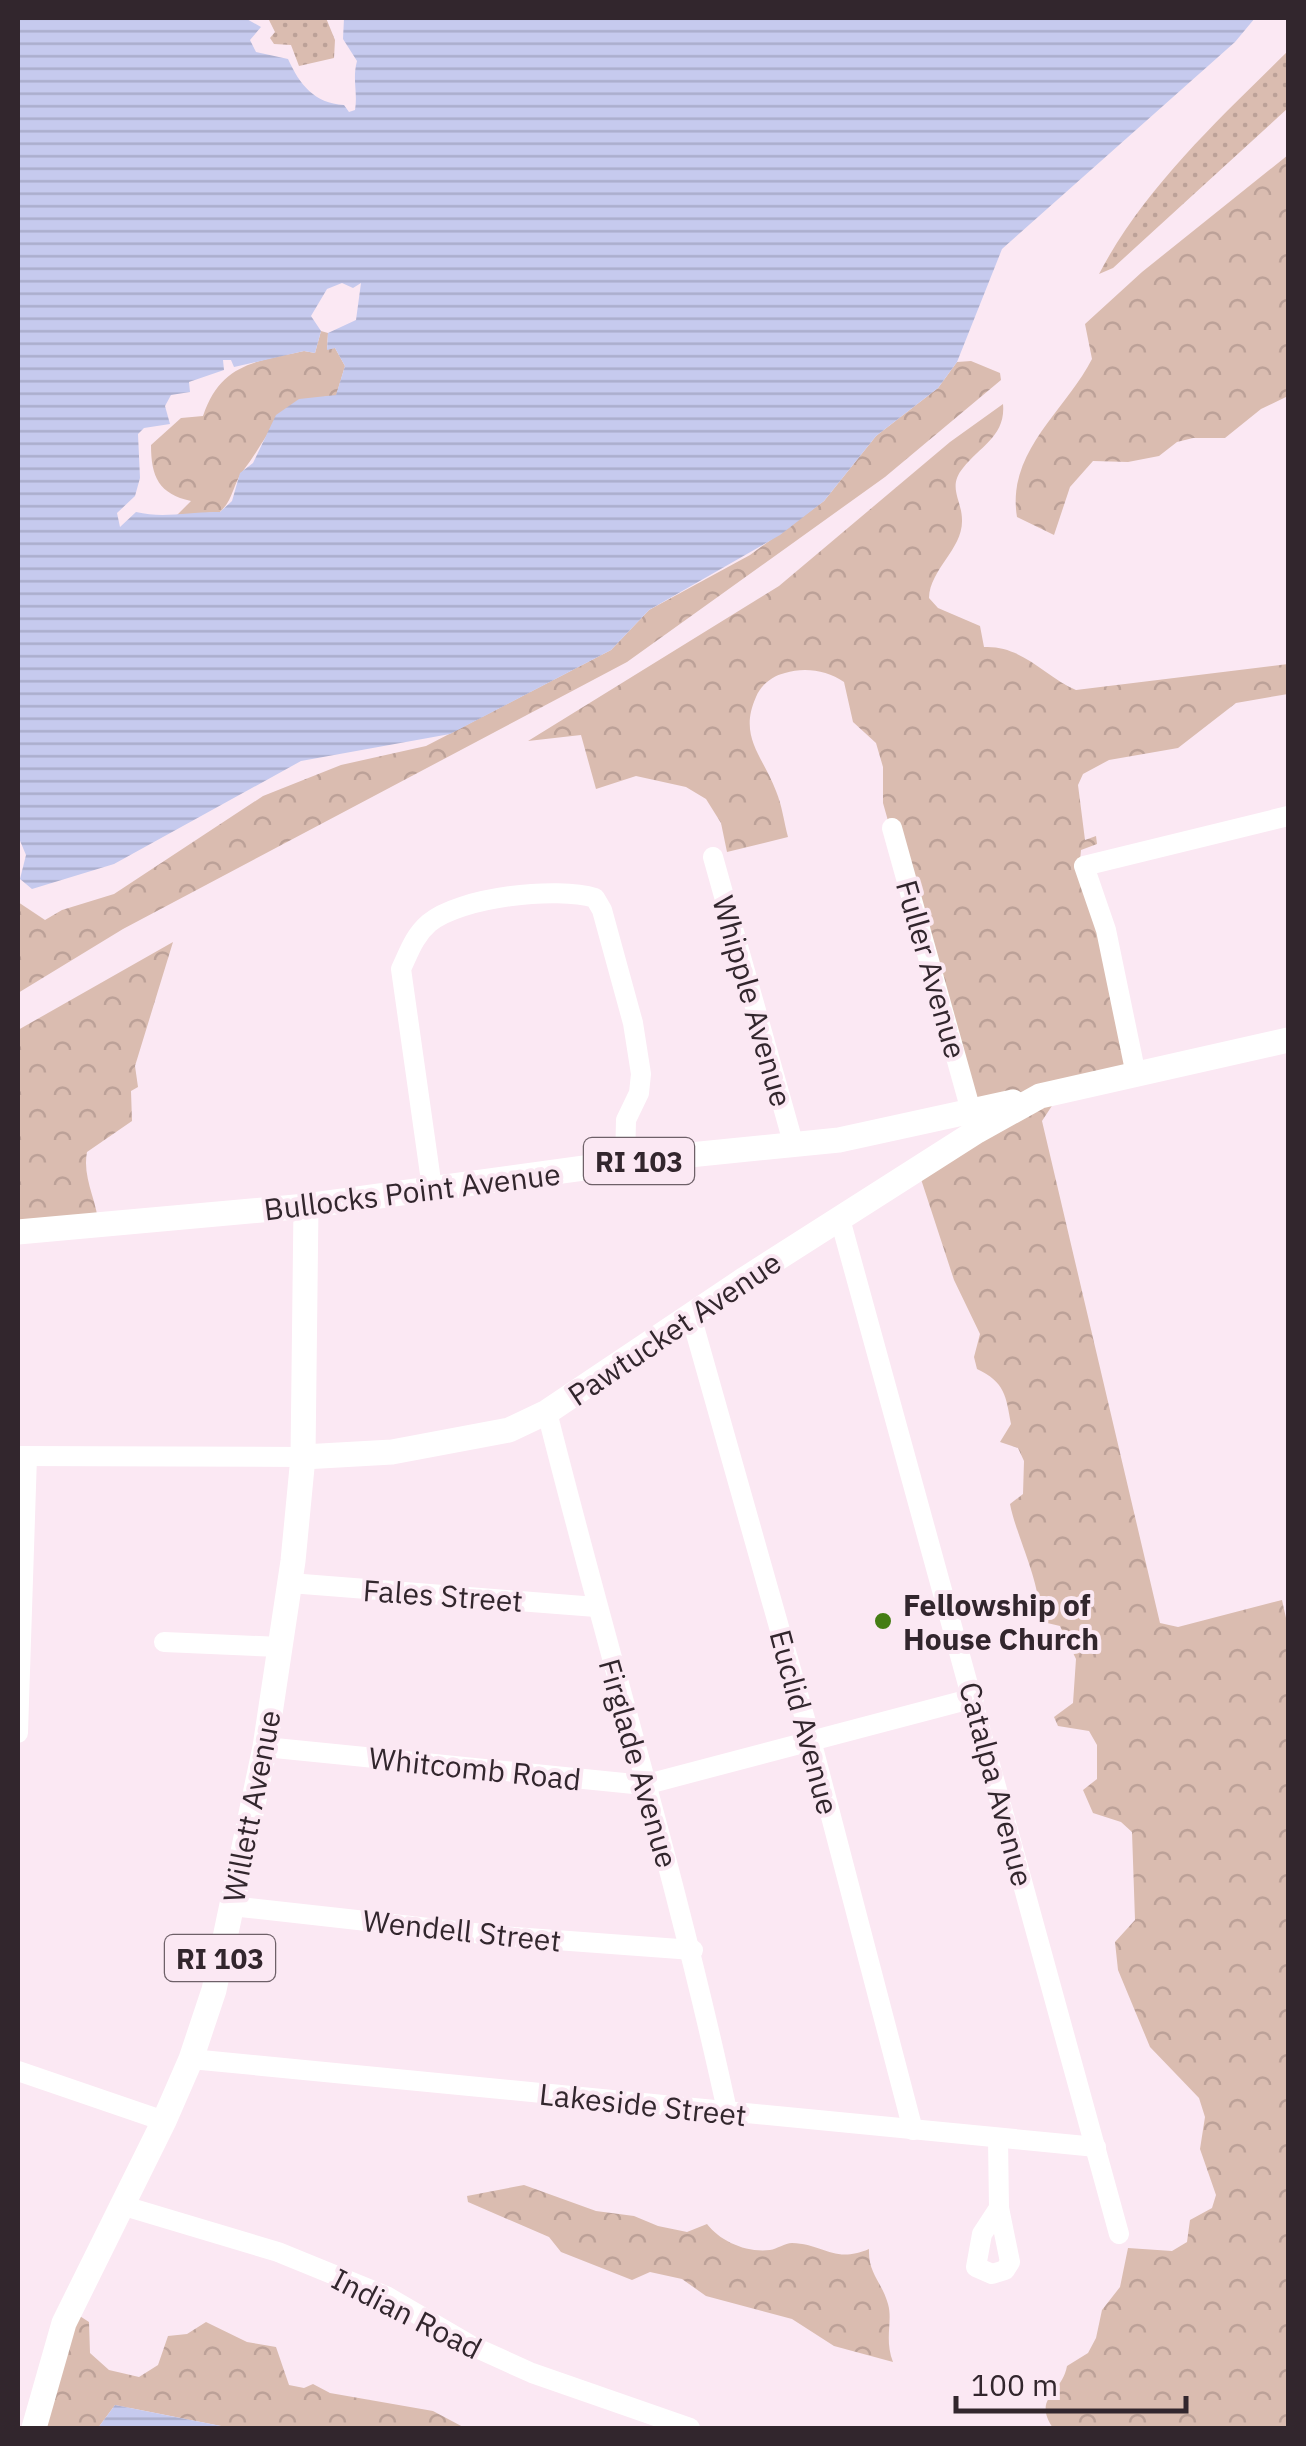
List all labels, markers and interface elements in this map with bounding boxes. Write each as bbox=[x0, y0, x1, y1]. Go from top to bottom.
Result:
street label: Fuller Avenue bbox=[888, 875, 976, 1063]
street label: Whipple Avenue bbox=[704, 891, 802, 1111]
road number: RI 103 bbox=[584, 1138, 694, 1184]
street label: Bullocks Point Avenue bbox=[261, 1153, 563, 1229]
street label: Pawtucket Avenue bbox=[560, 1242, 788, 1414]
street label: Fales Street bbox=[362, 1570, 524, 1620]
place label: Fellowship of House Church bbox=[903, 1585, 1099, 1658]
marker: Fellowship of House Church bbox=[872, 1610, 894, 1632]
street label: Euclid Avenue bbox=[762, 1625, 848, 1819]
street label: Firglade Avenue bbox=[591, 1654, 687, 1872]
street label: Catalpa Avenue bbox=[951, 1678, 1043, 1890]
street label: Willett Avenue bbox=[213, 1707, 289, 1905]
street label: Whitcomb Road bbox=[367, 1737, 583, 1799]
street label: Wendell Street bbox=[361, 1900, 563, 1960]
road number: RI 103 bbox=[165, 1935, 275, 1981]
street label: Lakeside Street bbox=[537, 2074, 749, 2134]
street label: Indian Road bbox=[326, 2259, 488, 2367]
scale bar bbox=[956, 2351, 1186, 2413]
text: 100 m bbox=[971, 2365, 1058, 2404]

